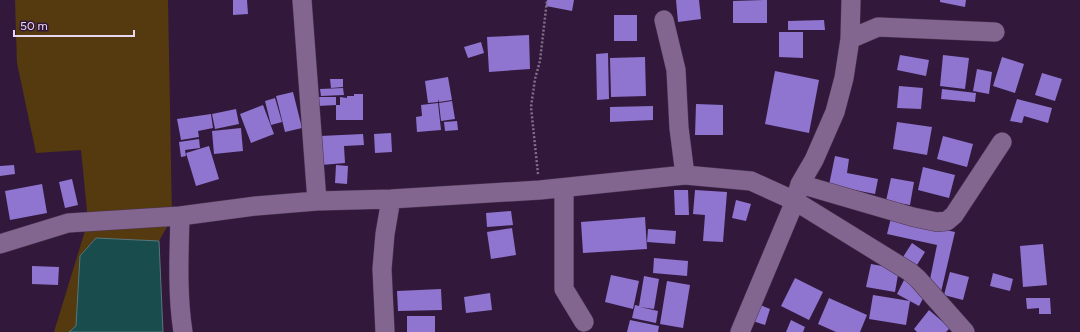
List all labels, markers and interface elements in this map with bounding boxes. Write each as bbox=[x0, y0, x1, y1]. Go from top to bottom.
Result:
scale bar bbox=[14, 12, 134, 38]
text: 50 m bbox=[20, 19, 48, 33]

